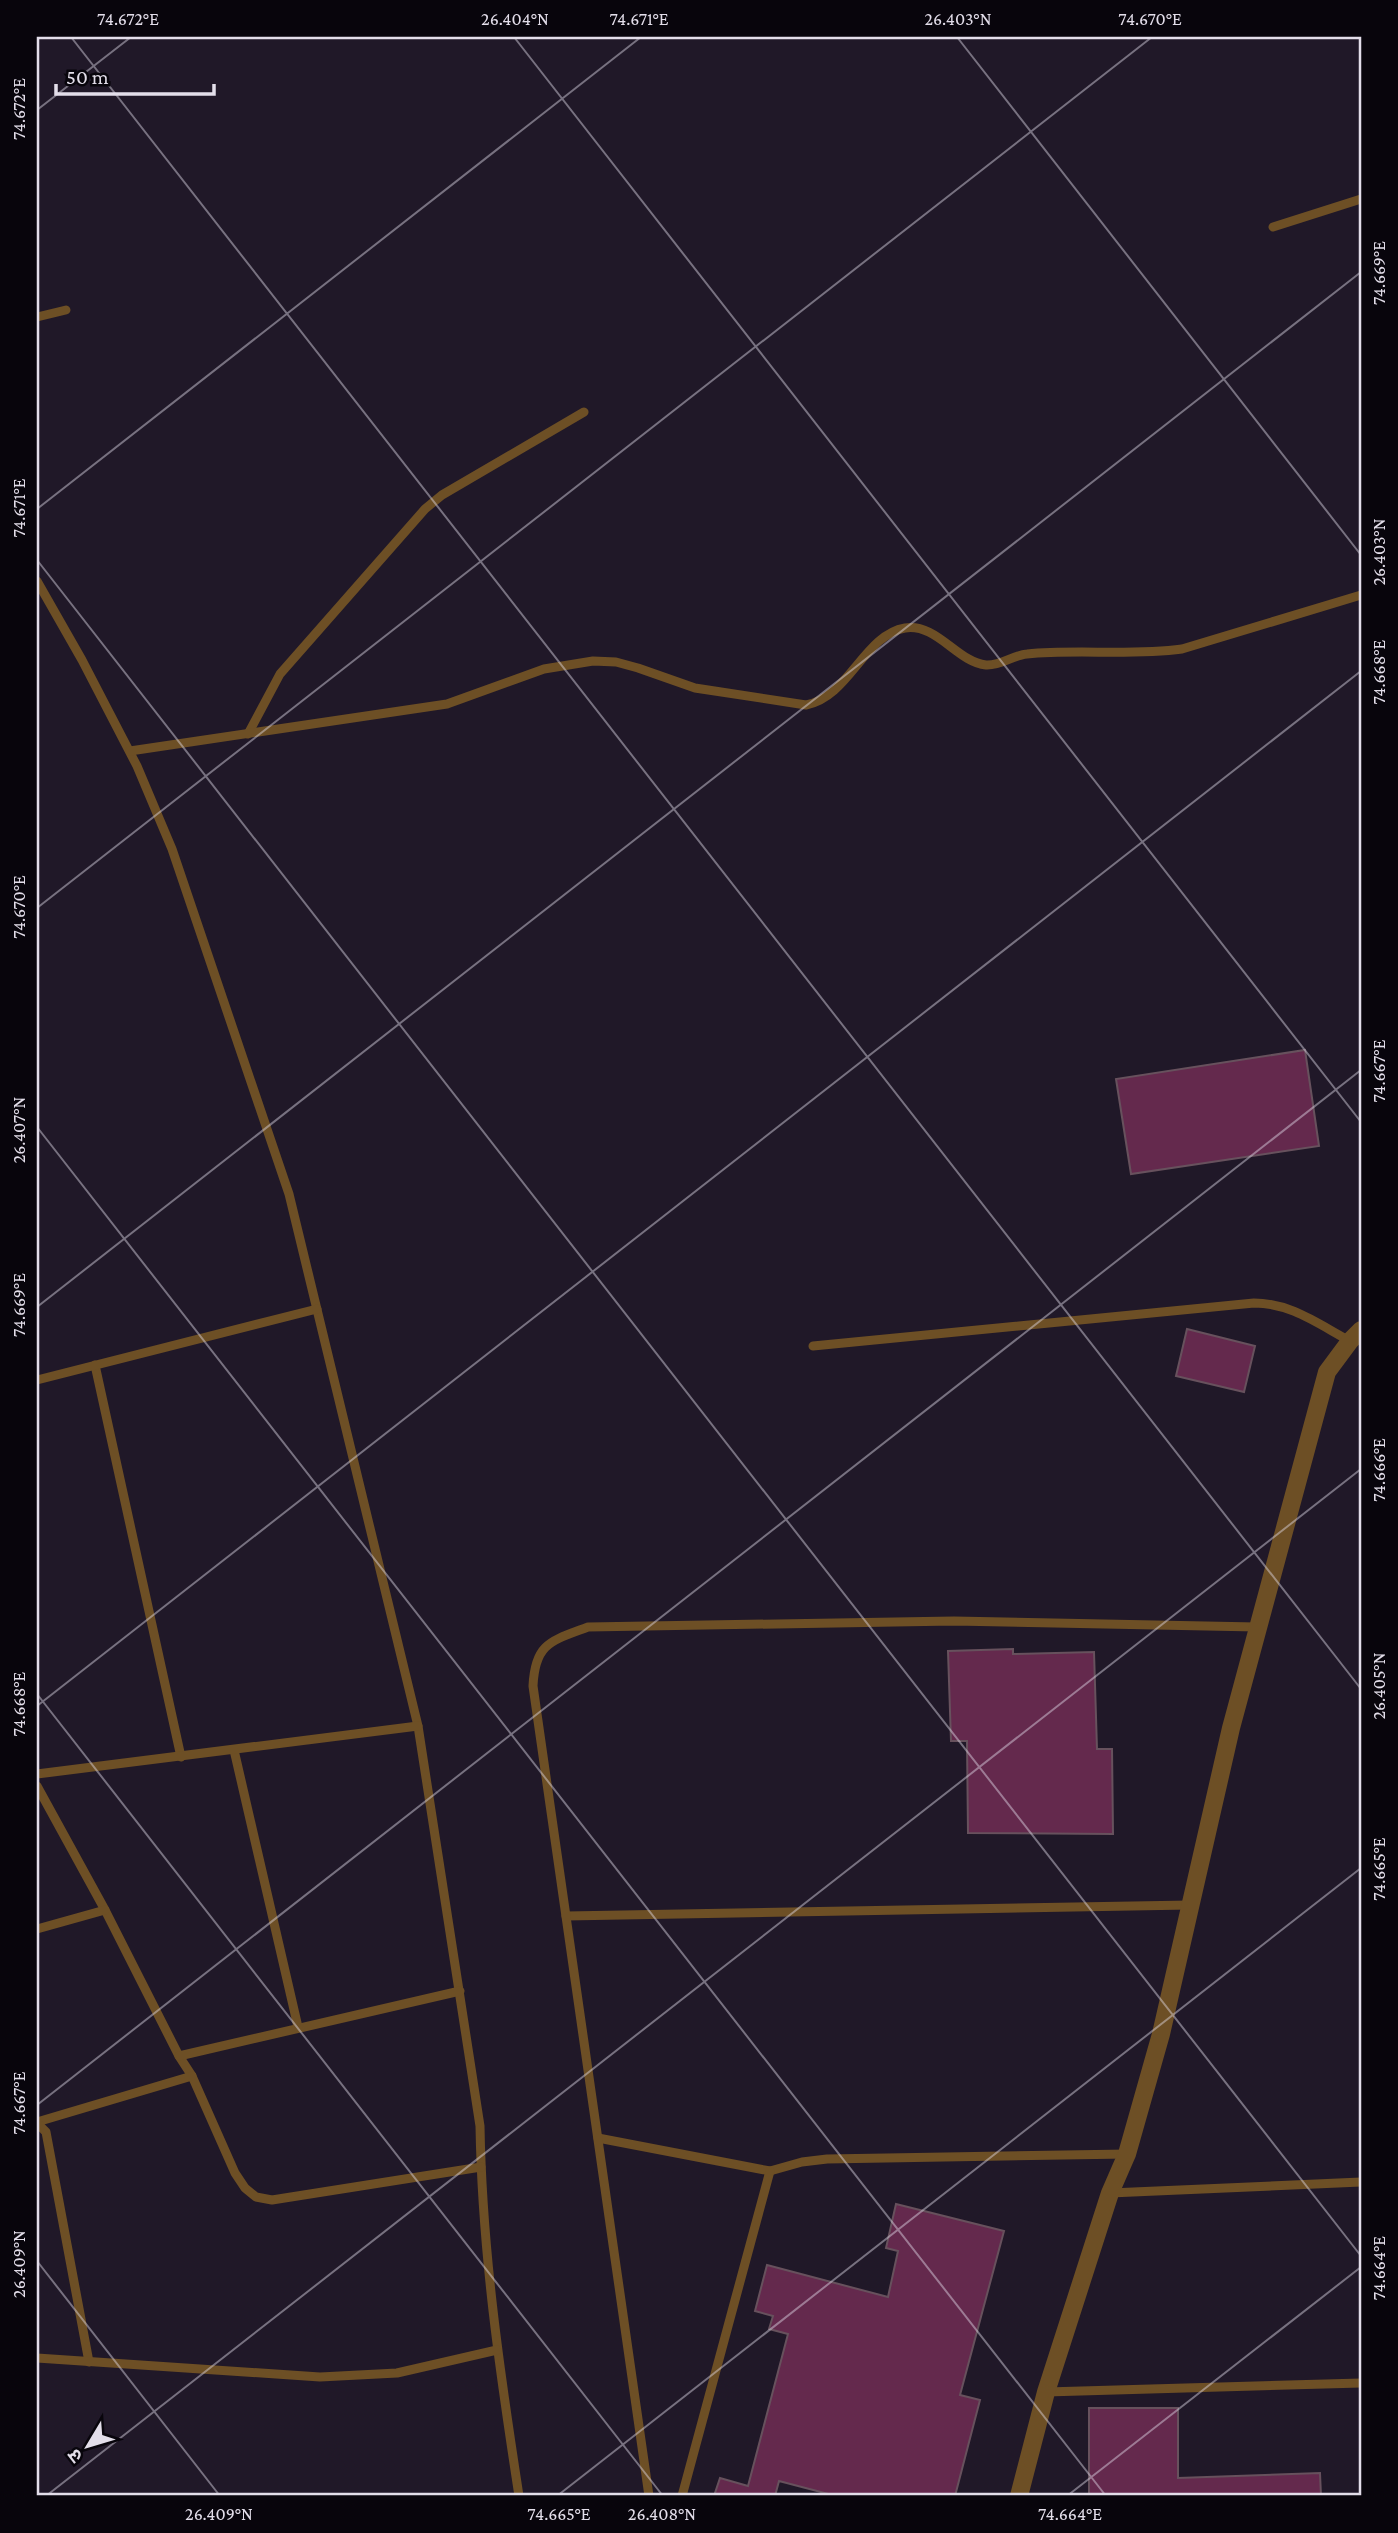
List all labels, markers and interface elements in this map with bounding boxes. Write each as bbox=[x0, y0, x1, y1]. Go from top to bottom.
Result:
text: 74.672°E bbox=[97, 9, 159, 29]
text: 26.404°N bbox=[481, 9, 549, 29]
text: 74.671°E bbox=[609, 9, 669, 29]
text: 26.403°N bbox=[925, 9, 992, 29]
text: 74.670°E bbox=[1118, 9, 1182, 29]
scale bar bbox=[56, 52, 214, 96]
text: 50 m bbox=[66, 65, 109, 89]
text: 74.672°E bbox=[9, 78, 29, 140]
text: 74.669°E bbox=[1369, 241, 1389, 305]
text: 74.671°E bbox=[9, 478, 29, 538]
text: 26.403°N bbox=[1369, 518, 1389, 585]
text: 74.668°E bbox=[1369, 639, 1389, 704]
text: 74.670°E bbox=[9, 875, 29, 939]
text: 74.667°E bbox=[1369, 1039, 1389, 1102]
text: 26.407°N bbox=[9, 1097, 29, 1163]
text: 74.669°E bbox=[9, 1273, 29, 1337]
text: 74.666°E bbox=[1369, 1438, 1389, 1502]
text: 26.405°N bbox=[1369, 1652, 1389, 1720]
text: 74.668°E bbox=[9, 1671, 29, 1736]
text: 74.665°E bbox=[1369, 1837, 1389, 1901]
text: 74.667°E bbox=[9, 2071, 29, 2134]
text: 26.409°N bbox=[9, 2230, 29, 2298]
text: 74.664°E bbox=[1369, 2236, 1389, 2300]
north arrow bbox=[52, 2410, 122, 2480]
text: उ bbox=[63, 2445, 87, 2467]
text: 26.409°N bbox=[185, 2504, 253, 2524]
text: 74.665°E bbox=[527, 2504, 591, 2524]
text: 26.408°N bbox=[628, 2504, 696, 2524]
text: 74.664°E bbox=[1038, 2504, 1102, 2524]

